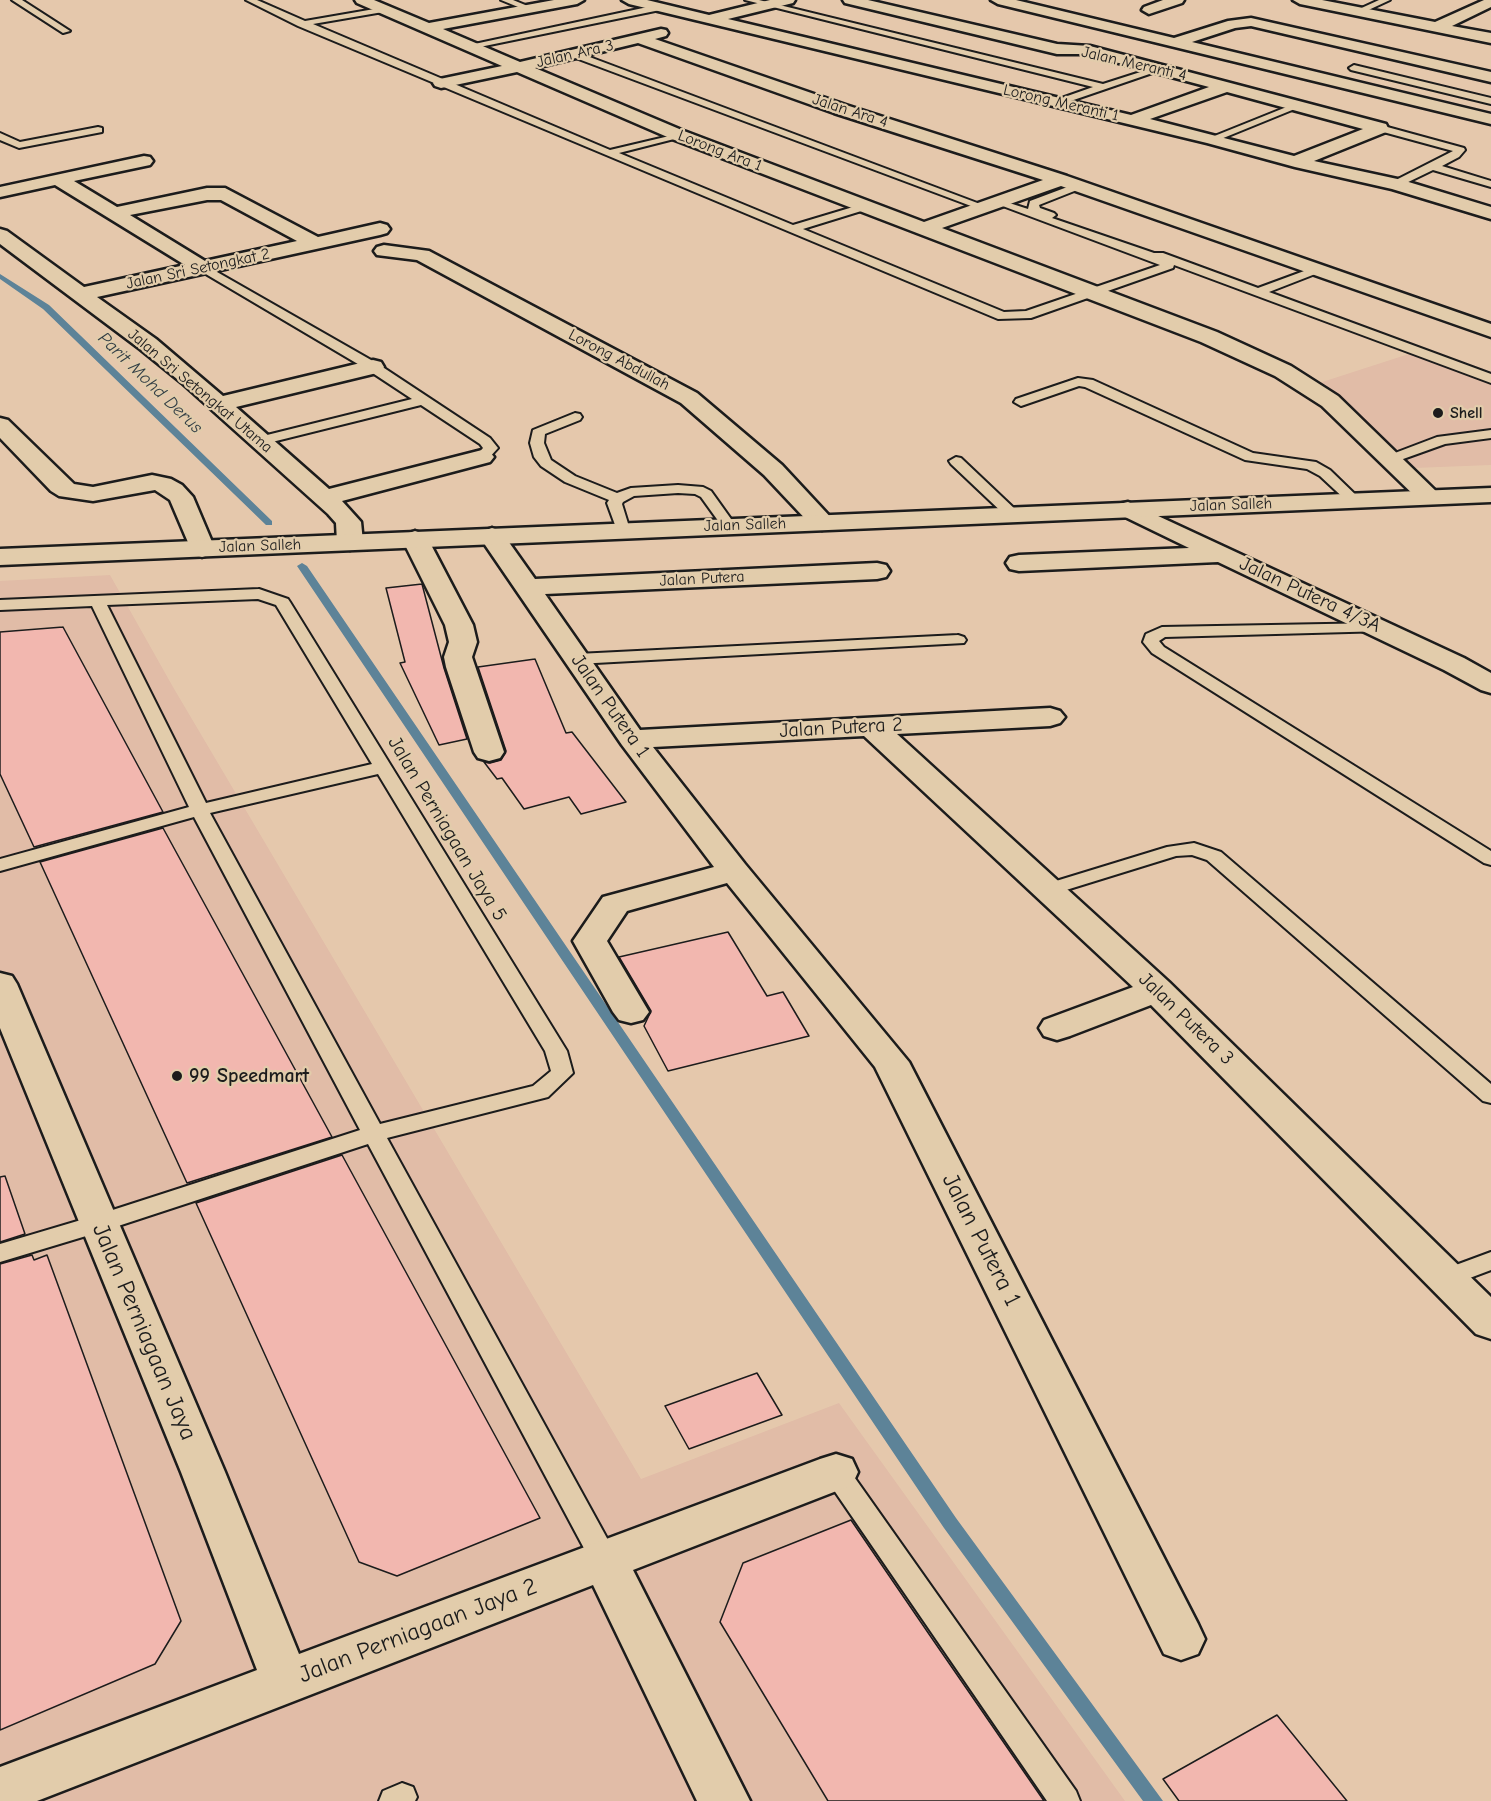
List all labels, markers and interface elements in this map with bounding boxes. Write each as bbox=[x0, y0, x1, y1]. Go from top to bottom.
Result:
street label: Jalan Ara 3 bbox=[535, 36, 615, 72]
street label: Jalan Meranti 4 bbox=[1080, 43, 1188, 85]
street label: Lorong Meranti 1 bbox=[1001, 80, 1121, 126]
street label: Jalan Ara 4 bbox=[810, 90, 890, 132]
street label: Lorong Ara 1 bbox=[675, 126, 765, 176]
street label: Jalan Sri Setongkat 2 bbox=[124, 244, 272, 294]
street label: Jalan Sri Setongkat Utama bbox=[124, 325, 276, 457]
street label: Lorong Abdullah bbox=[565, 325, 673, 395]
water label: Parit Mohd Derus bbox=[93, 328, 207, 438]
place label: Shell bbox=[1450, 403, 1483, 423]
marker: Shell bbox=[1431, 406, 1445, 420]
street label: Jalan Salleh bbox=[1190, 494, 1272, 516]
street label: Jalan Salleh bbox=[704, 514, 786, 536]
street label: Jalan Salleh bbox=[219, 535, 301, 557]
street label: Jalan Putera 4/3A bbox=[1236, 552, 1384, 638]
street label: Jalan Putera bbox=[659, 567, 745, 591]
street label: Jalan Putera 1 bbox=[565, 650, 655, 762]
street label: Jalan Putera 2 bbox=[779, 713, 903, 743]
street label: Jalan Perniagaan Jaya 5 bbox=[382, 732, 512, 926]
street label: Jalan Putera 3 bbox=[1133, 968, 1239, 1070]
place label: 99 Speedmart bbox=[189, 1064, 309, 1088]
marker: 99 Speedmart bbox=[170, 1069, 184, 1083]
street label: Jalan Putera 1 bbox=[935, 1169, 1027, 1311]
street label: Jalan Perniagaan Jaya bbox=[85, 1219, 203, 1445]
street label: Jalan Perniagaan Jaya 2 bbox=[295, 1572, 541, 1690]

